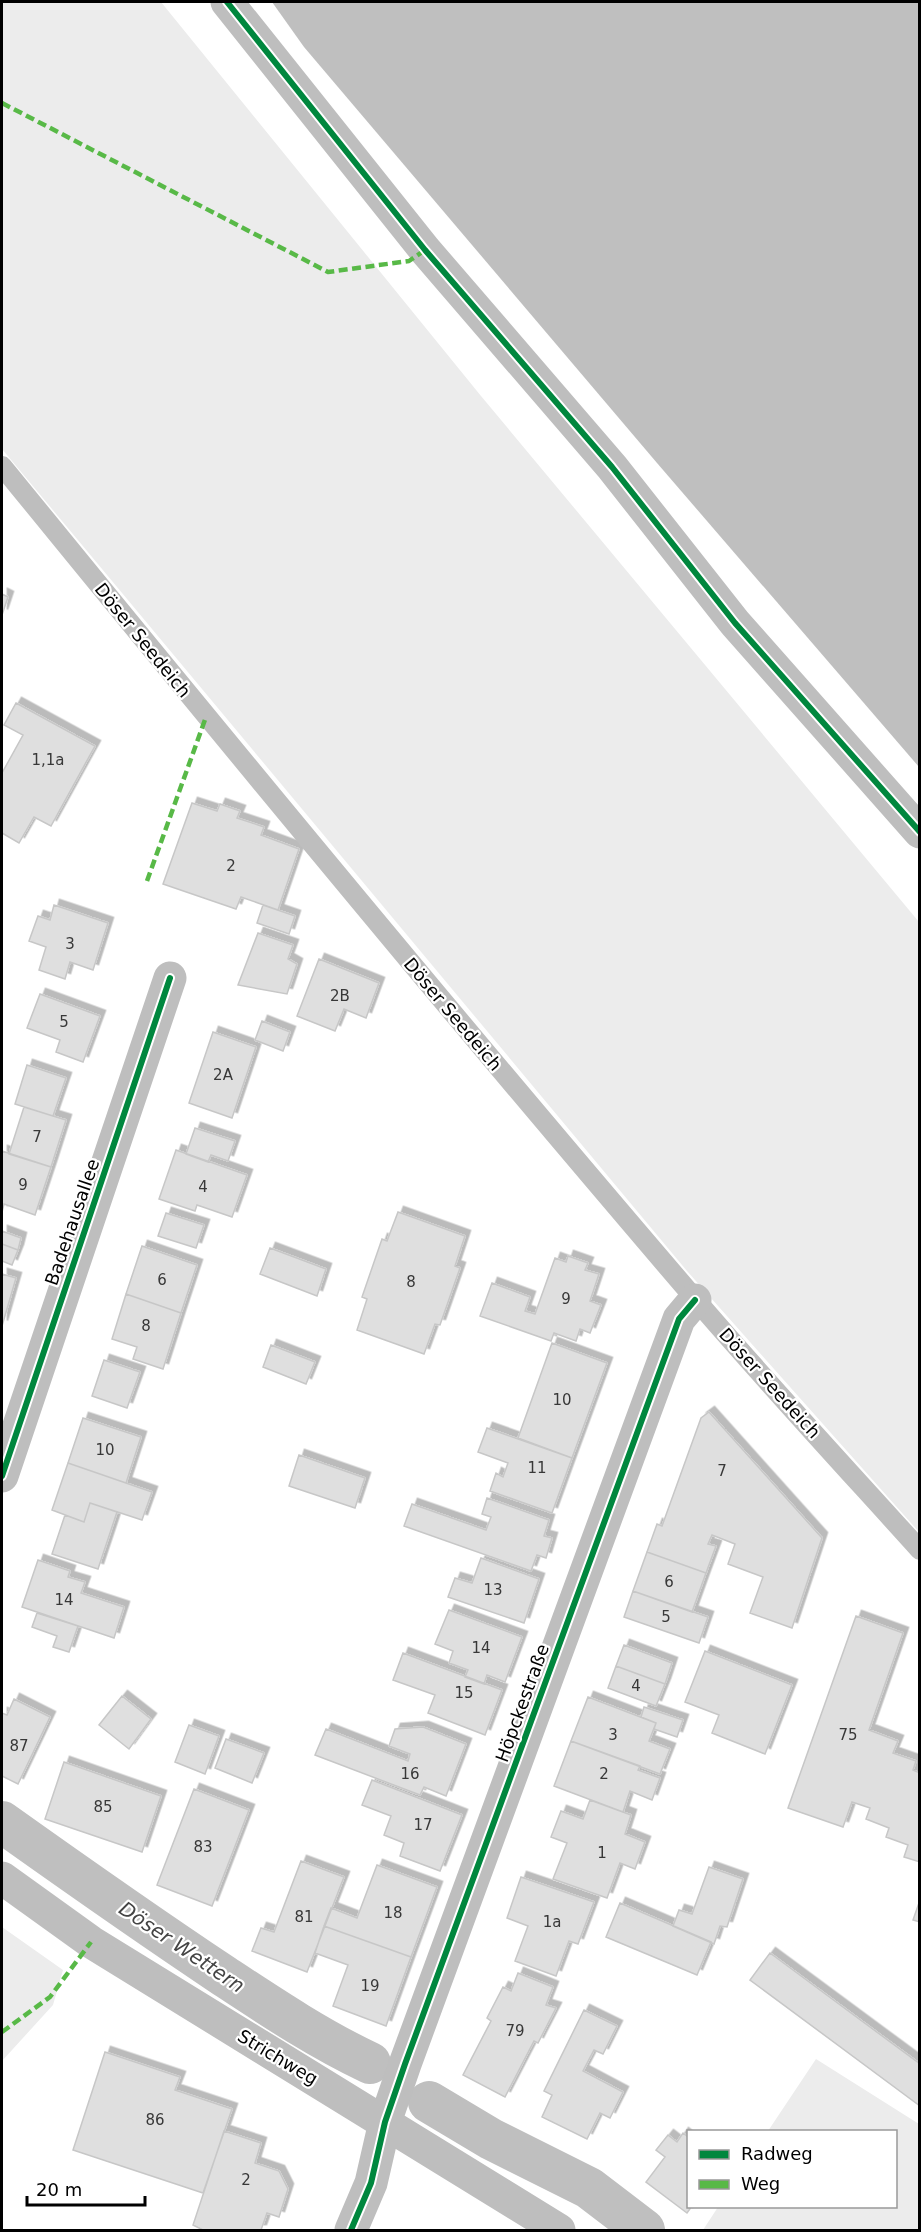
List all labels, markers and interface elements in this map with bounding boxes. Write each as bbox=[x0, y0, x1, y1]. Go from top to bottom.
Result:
street label: Döser Seedeich bbox=[91, 579, 195, 701]
house number: 1,1a bbox=[31, 751, 65, 769]
house number: 2 bbox=[226, 857, 236, 875]
house number: 3 bbox=[65, 935, 75, 953]
street label: Döser Seedeich bbox=[400, 953, 506, 1075]
house number: 2B bbox=[330, 987, 350, 1005]
house number: 5 bbox=[59, 1013, 69, 1031]
house number: 2A bbox=[213, 1066, 234, 1084]
house number: 7 bbox=[32, 1128, 42, 1146]
street label: Badehausallee bbox=[41, 1156, 103, 1288]
house number: 9 bbox=[18, 1176, 28, 1194]
house number: 4 bbox=[198, 1178, 208, 1196]
house number: 6 bbox=[157, 1271, 167, 1289]
house number: 8 bbox=[406, 1273, 416, 1291]
house number: 9 bbox=[561, 1290, 571, 1308]
house number: 8 bbox=[141, 1317, 151, 1335]
street label: Döser Seedeich bbox=[715, 1324, 825, 1442]
house number: 10 bbox=[552, 1391, 572, 1409]
house number: 10 bbox=[95, 1441, 115, 1459]
house number: 11 bbox=[527, 1459, 547, 1477]
house number: 7 bbox=[717, 1462, 727, 1480]
house number: 6 bbox=[664, 1573, 674, 1591]
house number: 13 bbox=[483, 1581, 503, 1599]
house number: 14 bbox=[54, 1591, 74, 1609]
house number: 5 bbox=[661, 1608, 671, 1626]
house number: 14 bbox=[471, 1639, 491, 1657]
street label: Höpckestraße bbox=[491, 1641, 553, 1765]
house number: 4 bbox=[631, 1677, 641, 1695]
house number: 15 bbox=[454, 1684, 474, 1702]
house number: 3 bbox=[608, 1726, 618, 1744]
house number: 75 bbox=[838, 1726, 858, 1744]
house number: 87 bbox=[9, 1737, 29, 1755]
house number: 16 bbox=[400, 1765, 420, 1783]
house number: 2 bbox=[599, 1765, 609, 1783]
house number: 85 bbox=[93, 1798, 113, 1816]
house number: 17 bbox=[413, 1816, 433, 1834]
house number: 83 bbox=[193, 1838, 213, 1856]
house number: 1 bbox=[597, 1844, 607, 1862]
water label: Döser Wettern bbox=[115, 1896, 249, 1998]
house number: 18 bbox=[383, 1904, 403, 1922]
house number: 81 bbox=[294, 1908, 314, 1926]
house number: 1a bbox=[543, 1913, 561, 1931]
house number: 19 bbox=[360, 1977, 380, 1995]
house number: 79 bbox=[505, 2022, 525, 2040]
street label: Strichweg bbox=[234, 2025, 322, 2089]
house number: 86 bbox=[145, 2111, 165, 2129]
legend bbox=[687, 2130, 897, 2208]
text: Radweg bbox=[741, 2143, 813, 2164]
scale bar bbox=[27, 2169, 146, 2207]
house number: 2 bbox=[241, 2171, 251, 2189]
text: Weg bbox=[741, 2173, 780, 2194]
text: 20 m bbox=[36, 2179, 82, 2200]

